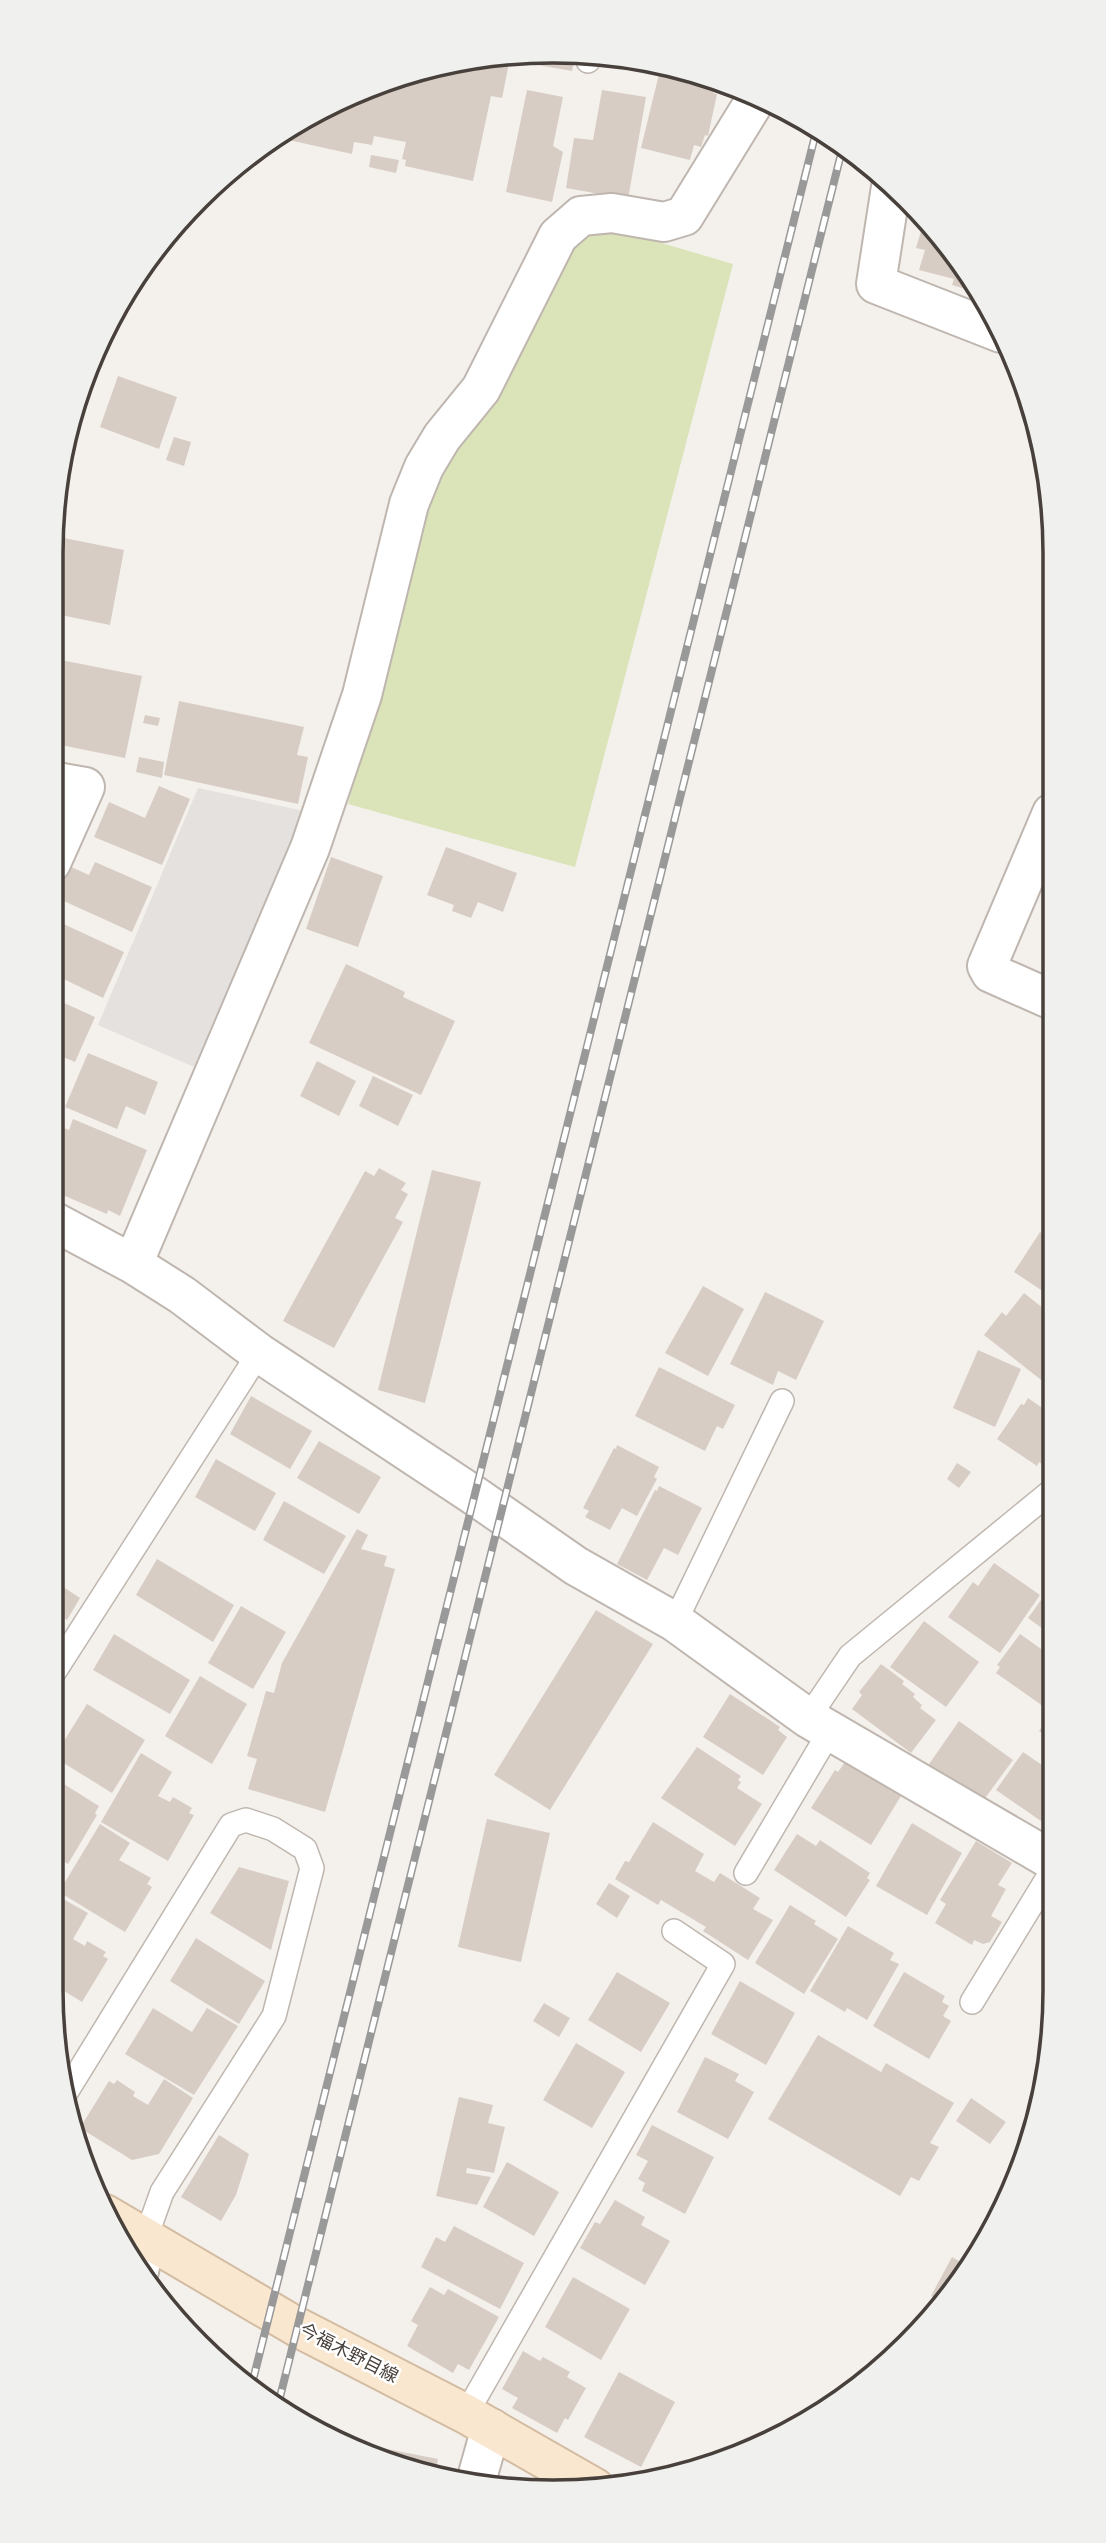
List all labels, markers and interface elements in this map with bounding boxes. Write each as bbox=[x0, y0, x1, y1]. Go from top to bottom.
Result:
street label: 今福木野目線 bbox=[296, 2318, 403, 2387]

